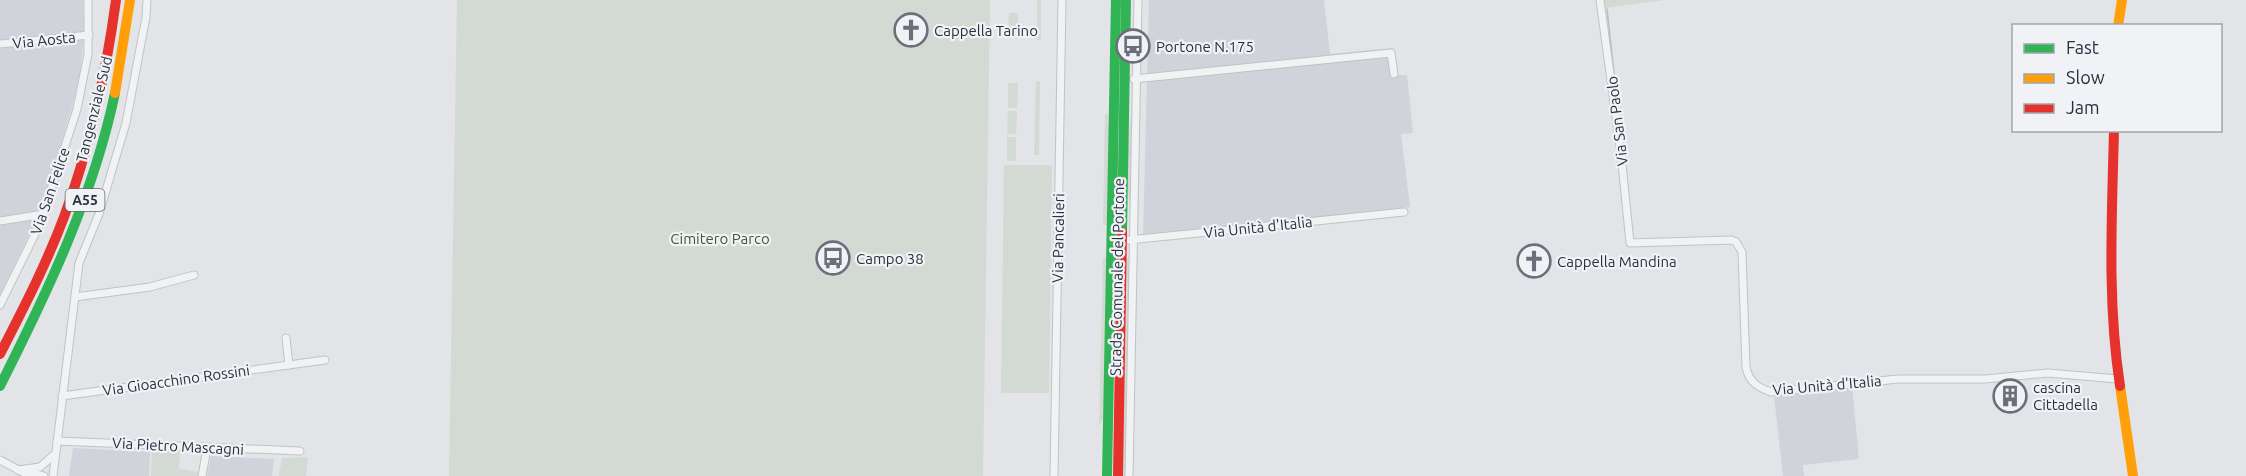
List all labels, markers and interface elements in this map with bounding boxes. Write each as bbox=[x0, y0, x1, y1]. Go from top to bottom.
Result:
church icon: Cappella Tarino bbox=[893, 12, 929, 48]
place label: Cappella Tarino bbox=[934, 22, 1038, 39]
legend bbox=[2012, 24, 2222, 132]
street label: Via Aosta bbox=[12, 28, 76, 52]
bus stop icon: Portone N.175 bbox=[1115, 28, 1151, 64]
text: Fast bbox=[2066, 37, 2099, 57]
place label: Portone N.175 bbox=[1156, 38, 1254, 55]
street label: Tangenziale Sud bbox=[73, 54, 115, 164]
text: Slow bbox=[2066, 67, 2105, 87]
street label: Via San Paolo bbox=[1603, 75, 1631, 167]
text: Jam bbox=[2066, 97, 2100, 117]
street label: Via San Felice bbox=[27, 145, 73, 237]
street label: Strada Comunale del Portone bbox=[1107, 178, 1127, 376]
road number: A55 bbox=[66, 189, 104, 211]
street label: Via Pancalieri bbox=[1049, 193, 1067, 283]
street label: Via Unità d'Italia bbox=[1203, 213, 1313, 241]
park label: Cimitero Parco bbox=[670, 230, 770, 247]
bus stop icon: Campo 38 bbox=[815, 240, 851, 276]
church icon: Cappella Mandina bbox=[1516, 243, 1552, 279]
place label: Campo 38 bbox=[856, 250, 924, 267]
place label: Cappella Mandina bbox=[1557, 253, 1677, 270]
street label: Via Gioacchino Rossini bbox=[101, 361, 251, 399]
street label: Via Unità d'Italia bbox=[1772, 372, 1882, 398]
building icon: cascina Cittadella bbox=[1992, 378, 2028, 414]
place label: cascina Cittadella bbox=[2033, 379, 2098, 413]
street label: Via Pietro Mascagni bbox=[112, 434, 244, 458]

